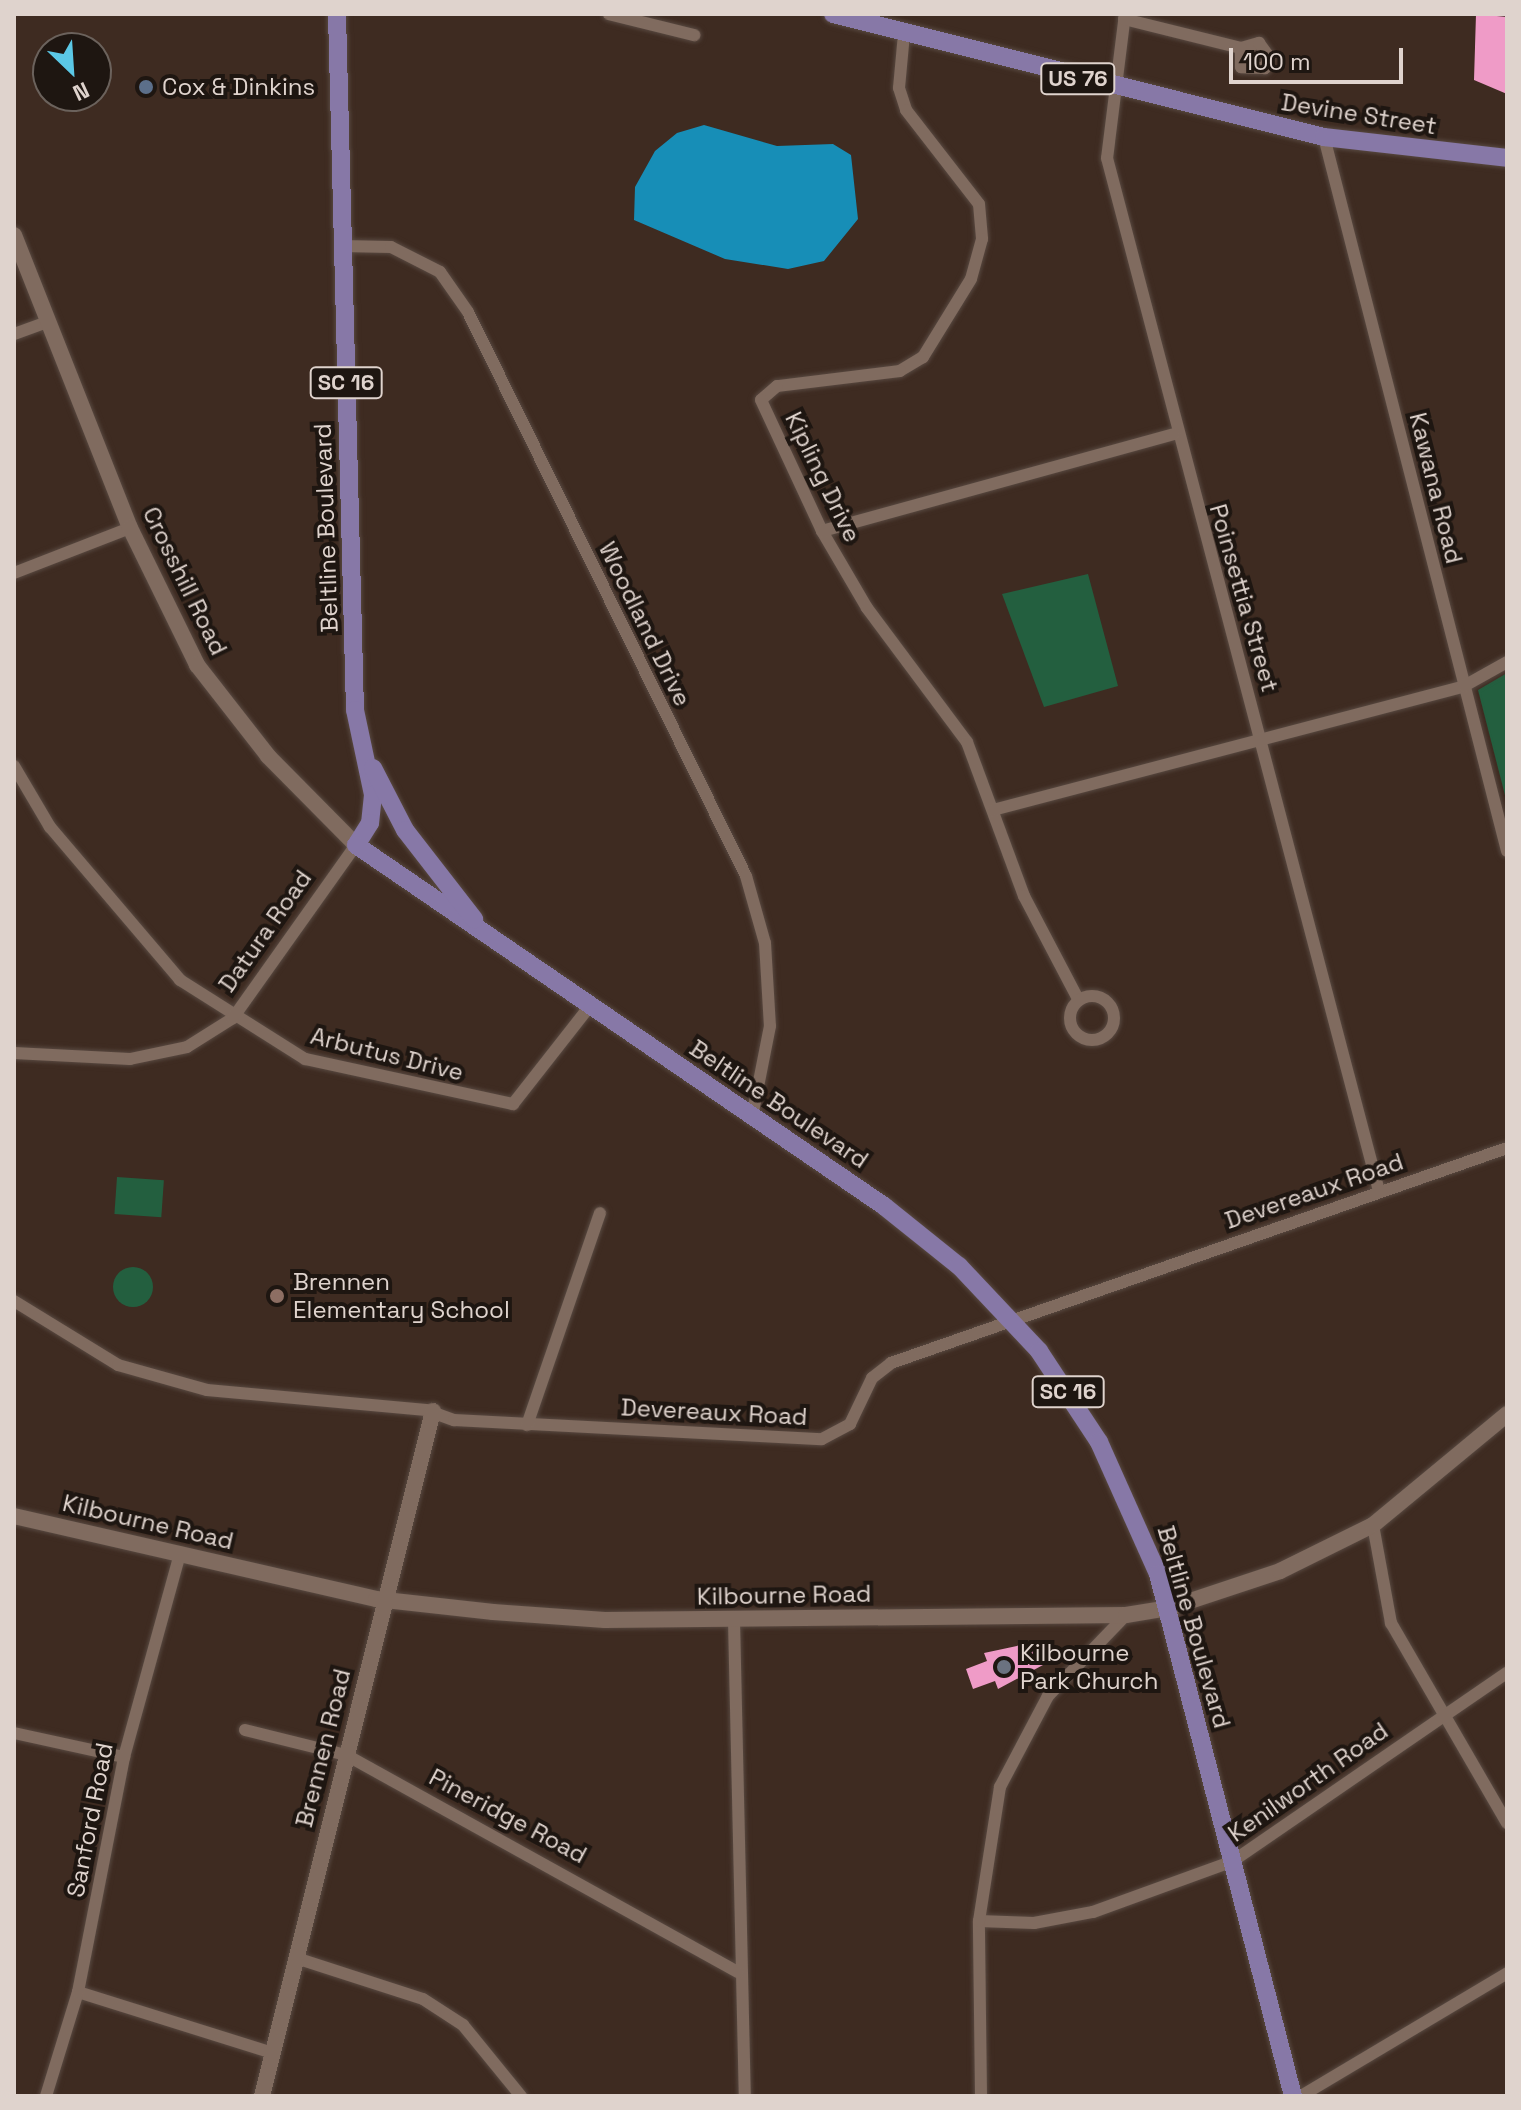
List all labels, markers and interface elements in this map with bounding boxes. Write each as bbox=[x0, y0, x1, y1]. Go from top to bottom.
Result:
north arrow bbox=[32, 32, 112, 112]
scale bar bbox=[1233, 32, 1407, 82]
text: 100 m bbox=[1243, 46, 1311, 77]
road number: US 76 bbox=[1040, 61, 1116, 97]
place label: Cox & Dinkins bbox=[162, 73, 315, 101]
text: N bbox=[69, 76, 94, 108]
marker: Cox & Dinkins bbox=[137, 78, 155, 96]
street label: Devine Street bbox=[1279, 88, 1439, 140]
road number: SC 16 bbox=[308, 365, 384, 401]
street label: Kipling Drive bbox=[779, 407, 867, 547]
street label: Kawana Road bbox=[1403, 410, 1469, 566]
street label: Beltline Boulevard bbox=[308, 423, 344, 633]
street label: Poinsettia Street bbox=[1203, 501, 1285, 695]
street label: Crosshill Road bbox=[137, 502, 233, 660]
street label: Woodland Drive bbox=[593, 537, 697, 711]
street label: Datura Road bbox=[212, 865, 318, 997]
street label: Arbutus Drive bbox=[308, 1021, 466, 1087]
street label: Beltline Boulevard bbox=[684, 1034, 874, 1174]
street label: Devereaux Road bbox=[1221, 1147, 1407, 1235]
place label: Brennen Elementary School bbox=[293, 1268, 510, 1324]
marker: Brennen Elementary School bbox=[268, 1287, 286, 1305]
road number: SC 16 bbox=[1030, 1374, 1106, 1410]
street label: Devereaux Road bbox=[620, 1393, 808, 1431]
street label: Kilbourne Road bbox=[60, 1488, 236, 1556]
street label: Beltline Boulevard bbox=[1151, 1522, 1237, 1732]
street label: Kilbourne Road bbox=[697, 1579, 871, 1611]
place label: Kilbourne Park Church bbox=[1020, 1639, 1158, 1695]
marker: Kilbourne Park Church bbox=[995, 1658, 1013, 1676]
street label: Brennen Road bbox=[289, 1666, 357, 1830]
street label: Kenilworth Road bbox=[1223, 1716, 1393, 1848]
street label: Sanford Road bbox=[61, 1740, 119, 1900]
street label: Pineridge Road bbox=[424, 1762, 592, 1870]

